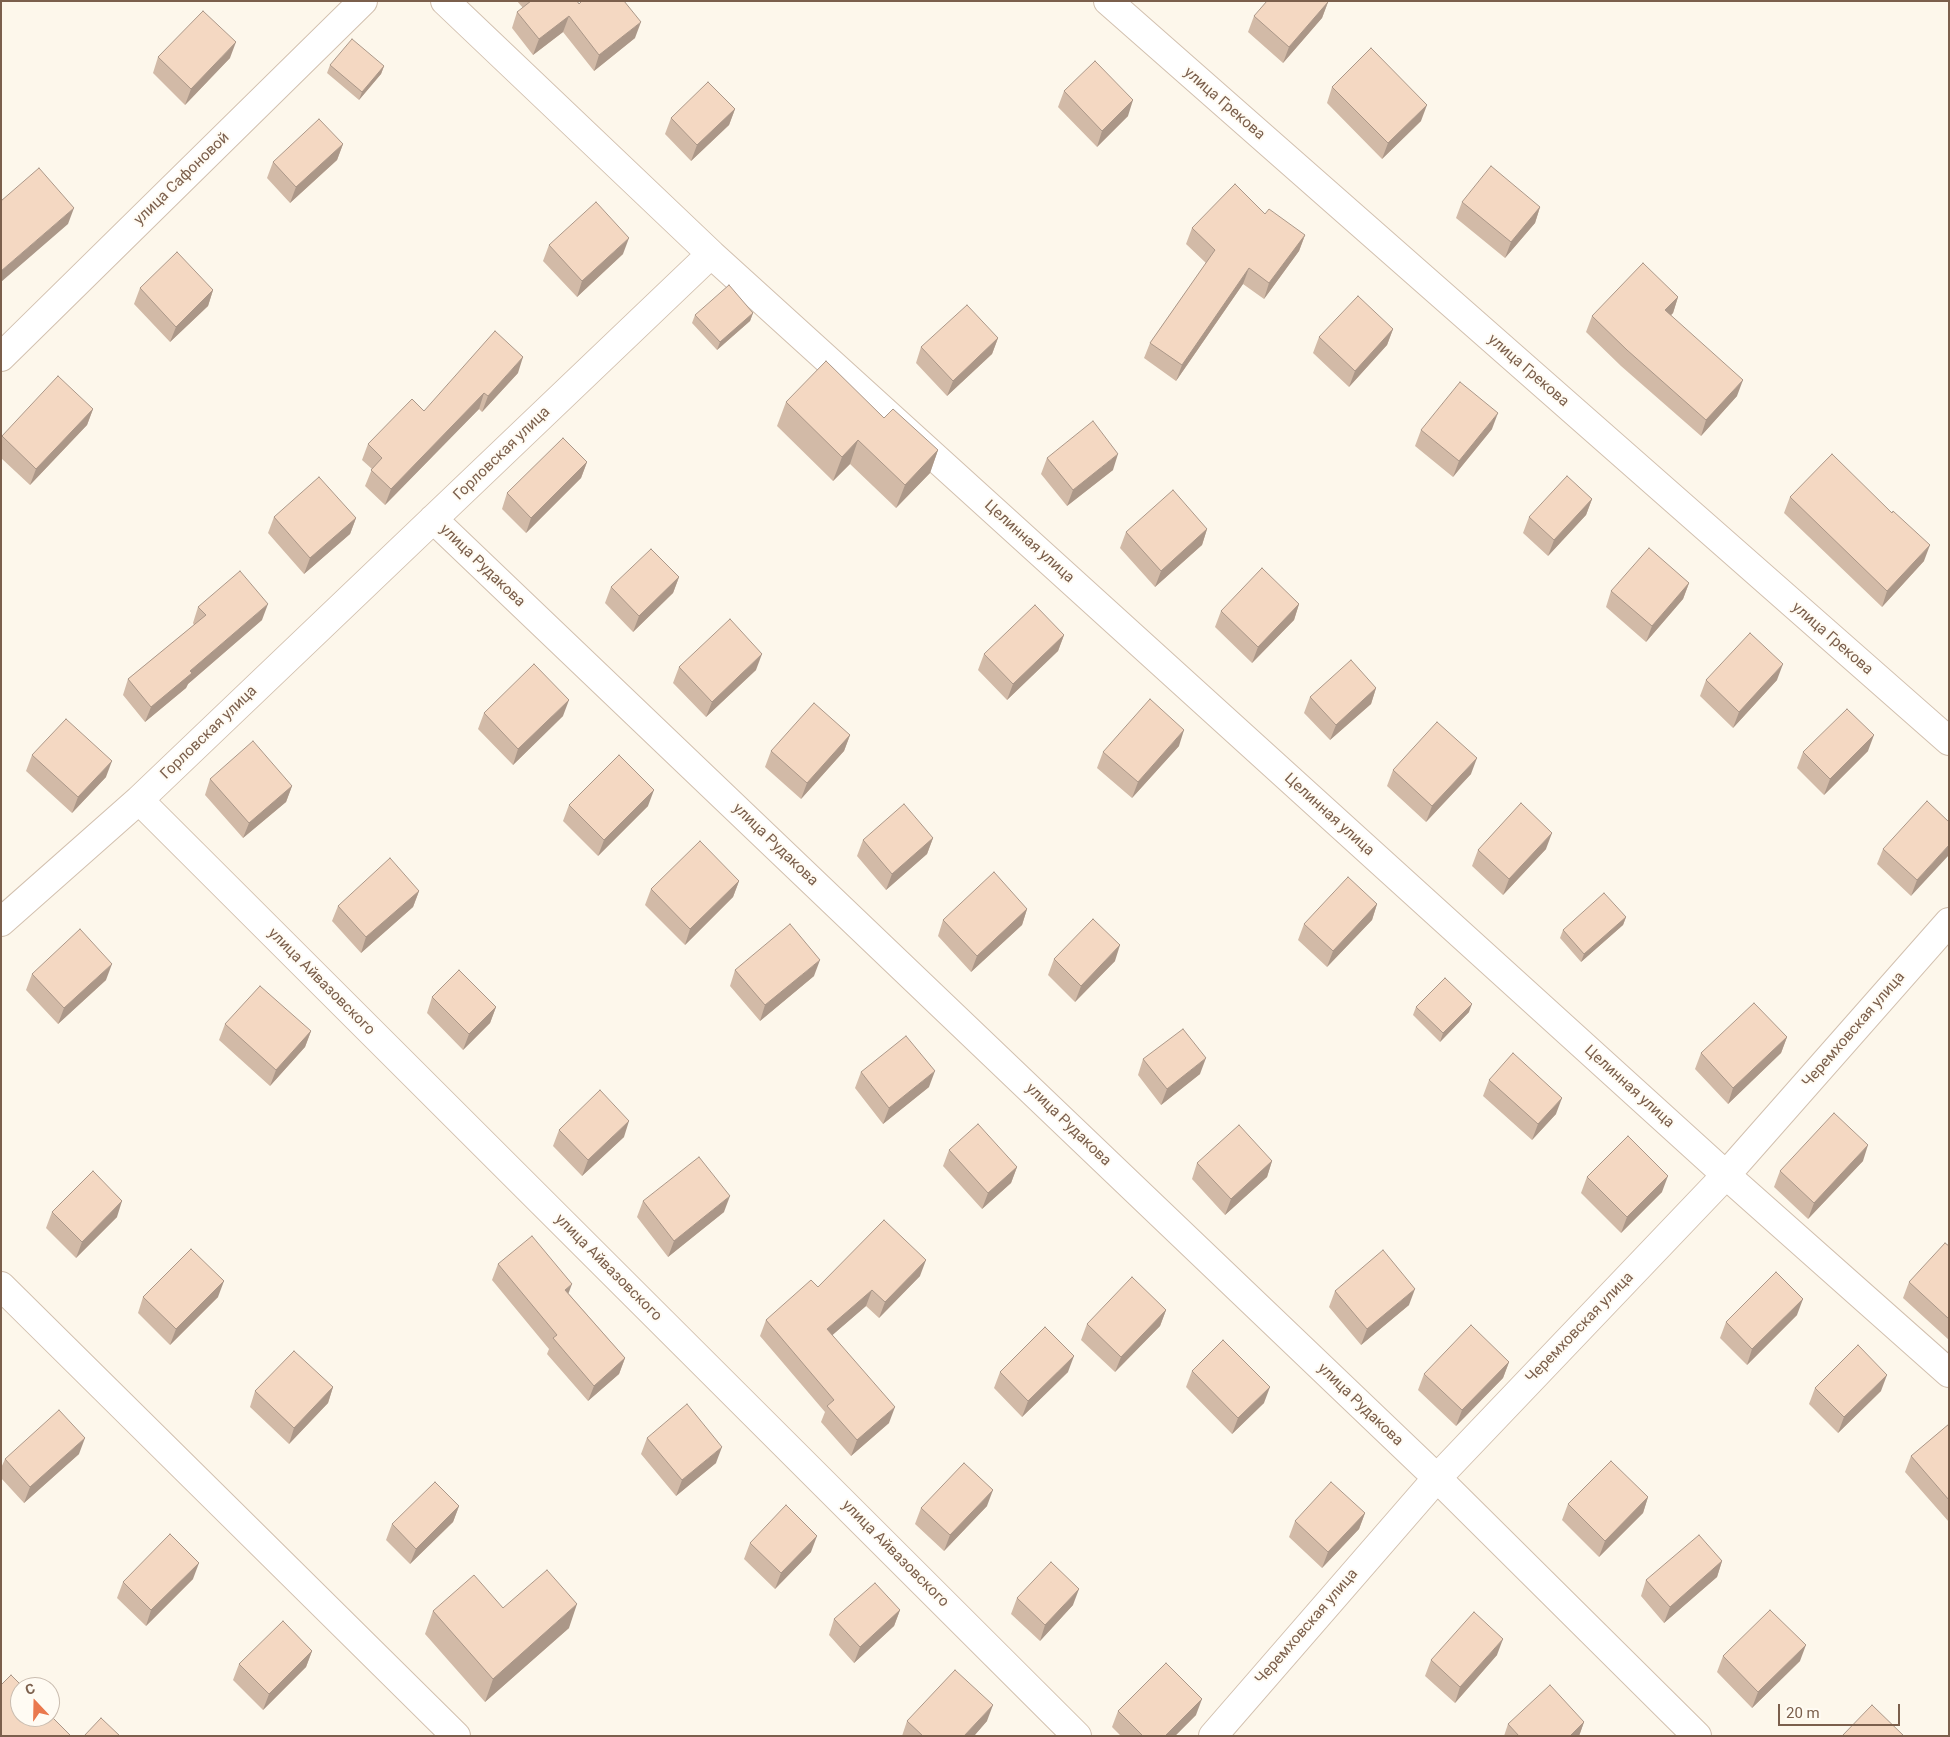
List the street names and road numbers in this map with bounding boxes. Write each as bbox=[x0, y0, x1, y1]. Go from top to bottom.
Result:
street label: улица Грекова bbox=[1180, 64, 1268, 144]
street label: улица Сафоновой bbox=[131, 129, 233, 229]
street label: улица Грекова bbox=[1484, 331, 1572, 411]
street label: Горловская улица bbox=[450, 403, 554, 505]
street label: Целинная улица bbox=[980, 497, 1078, 587]
street label: улица Рудакова bbox=[436, 521, 528, 611]
street label: улица Грекова bbox=[1788, 599, 1876, 679]
street label: Горловская улица bbox=[157, 682, 261, 784]
street label: Целинная улица bbox=[1280, 770, 1378, 860]
street label: улица Рудакова bbox=[729, 800, 821, 890]
street label: улица Айвазовского bbox=[264, 925, 378, 1039]
street label: Черемховская улица bbox=[1799, 968, 1909, 1092]
street label: Целинная улица bbox=[1580, 1042, 1678, 1132]
street label: улица Рудакова bbox=[1022, 1080, 1114, 1170]
street label: улица Айвазовского bbox=[551, 1211, 665, 1325]
street label: Черемховская улица bbox=[1522, 1269, 1638, 1387]
street label: улица Рудакова bbox=[1314, 1360, 1406, 1450]
street label: улица Айвазовского bbox=[838, 1497, 952, 1611]
street label: Черемховская улица bbox=[1252, 1565, 1362, 1689]

